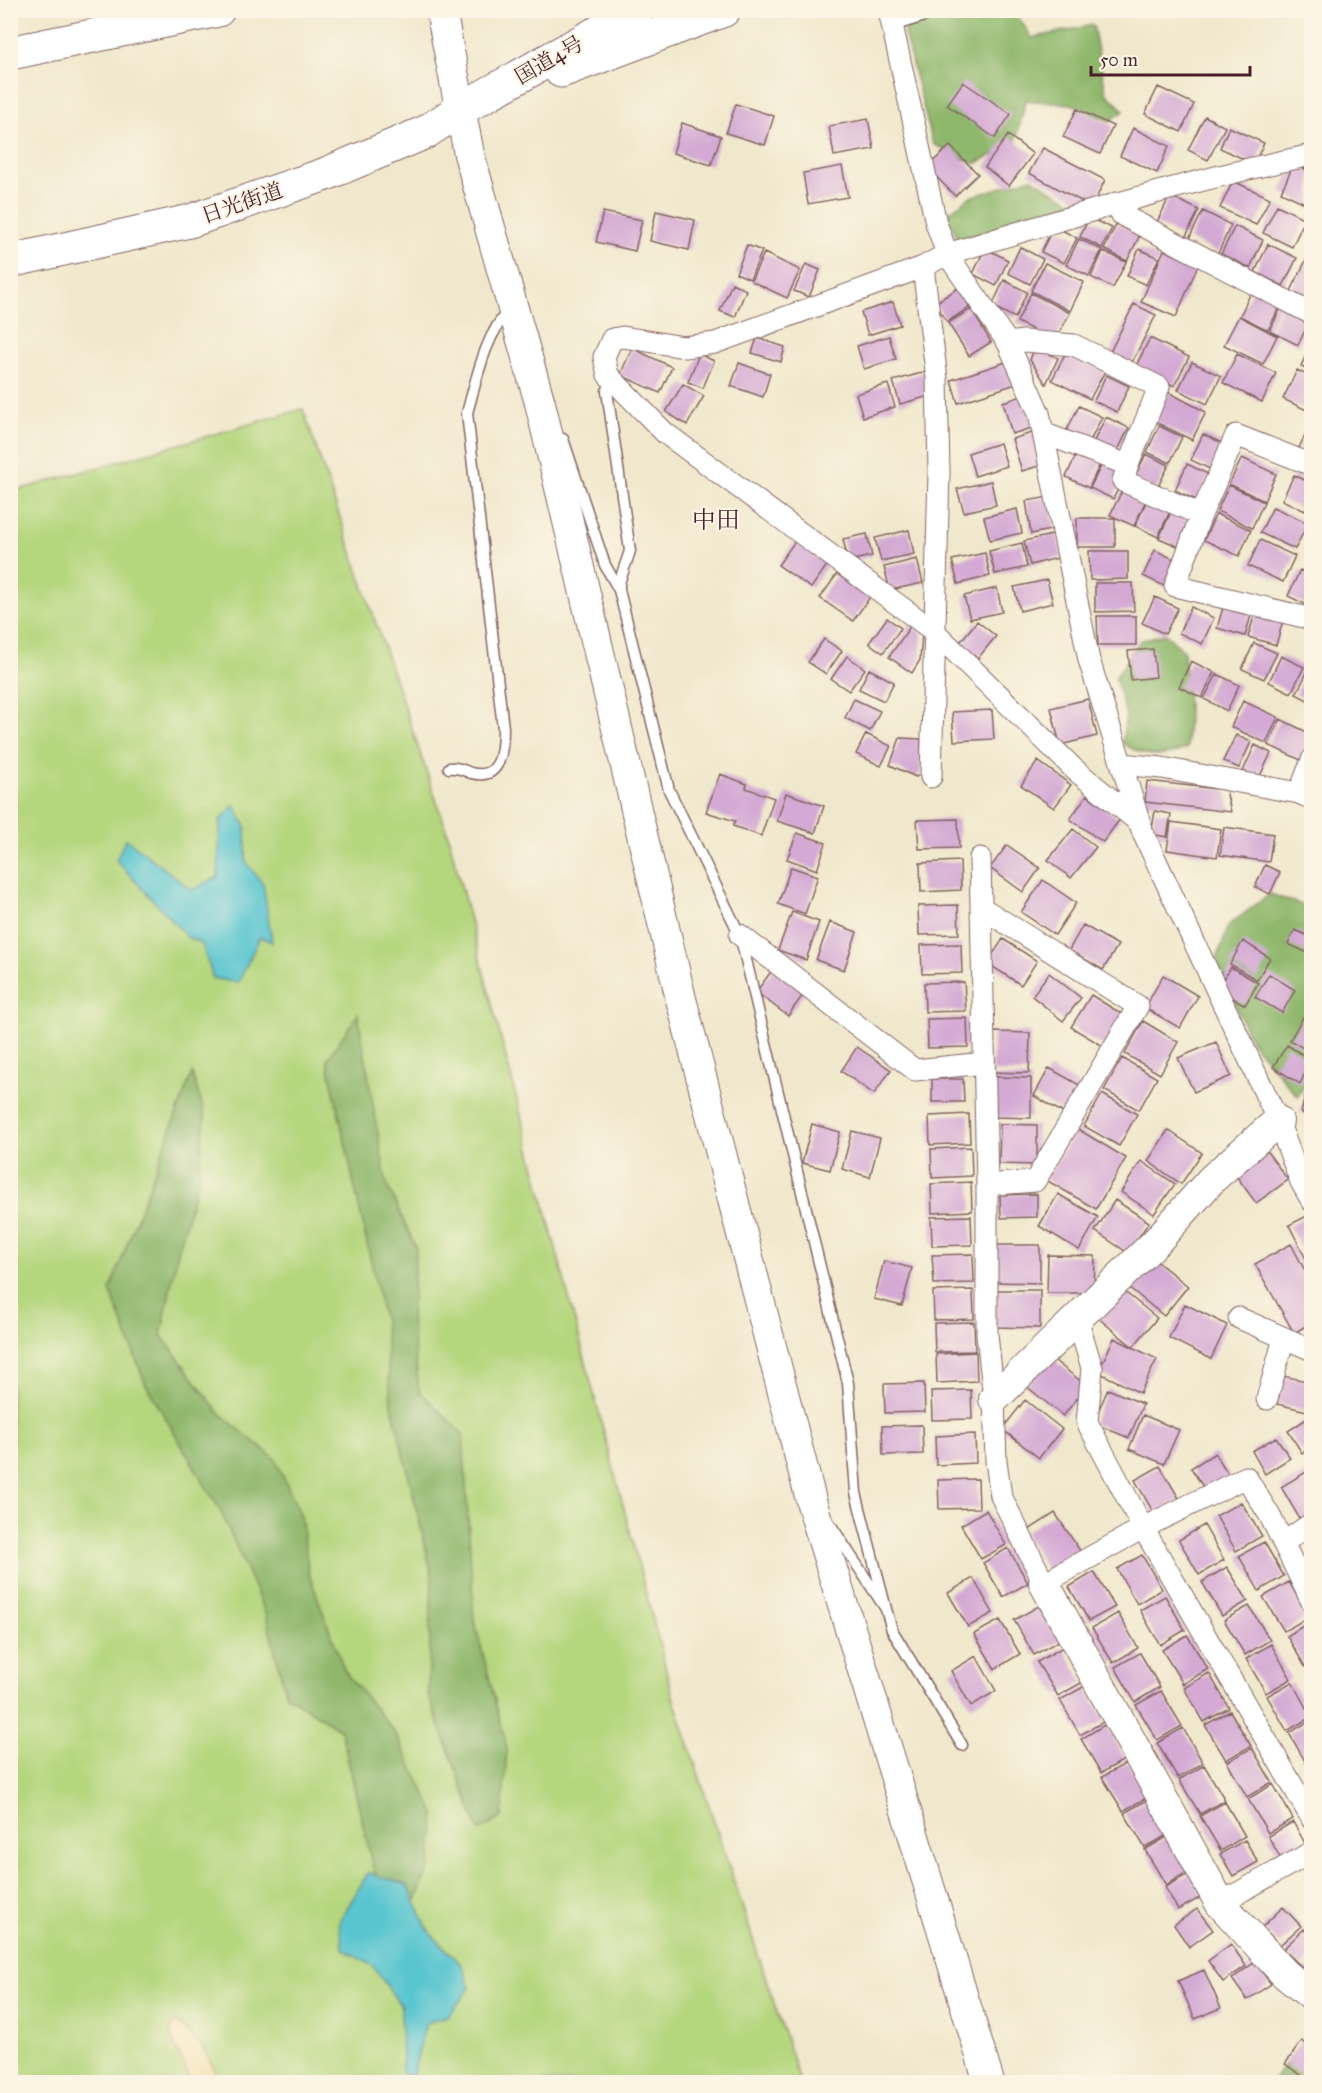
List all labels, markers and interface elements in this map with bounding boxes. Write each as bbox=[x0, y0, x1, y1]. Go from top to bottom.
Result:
street label: 国道4号 bbox=[510, 30, 588, 90]
scale bar bbox=[1091, 39, 1250, 77]
text: 50 m bbox=[1100, 49, 1138, 71]
street label: 日光街道 bbox=[198, 177, 286, 229]
district label: 中田 bbox=[692, 505, 740, 535]

